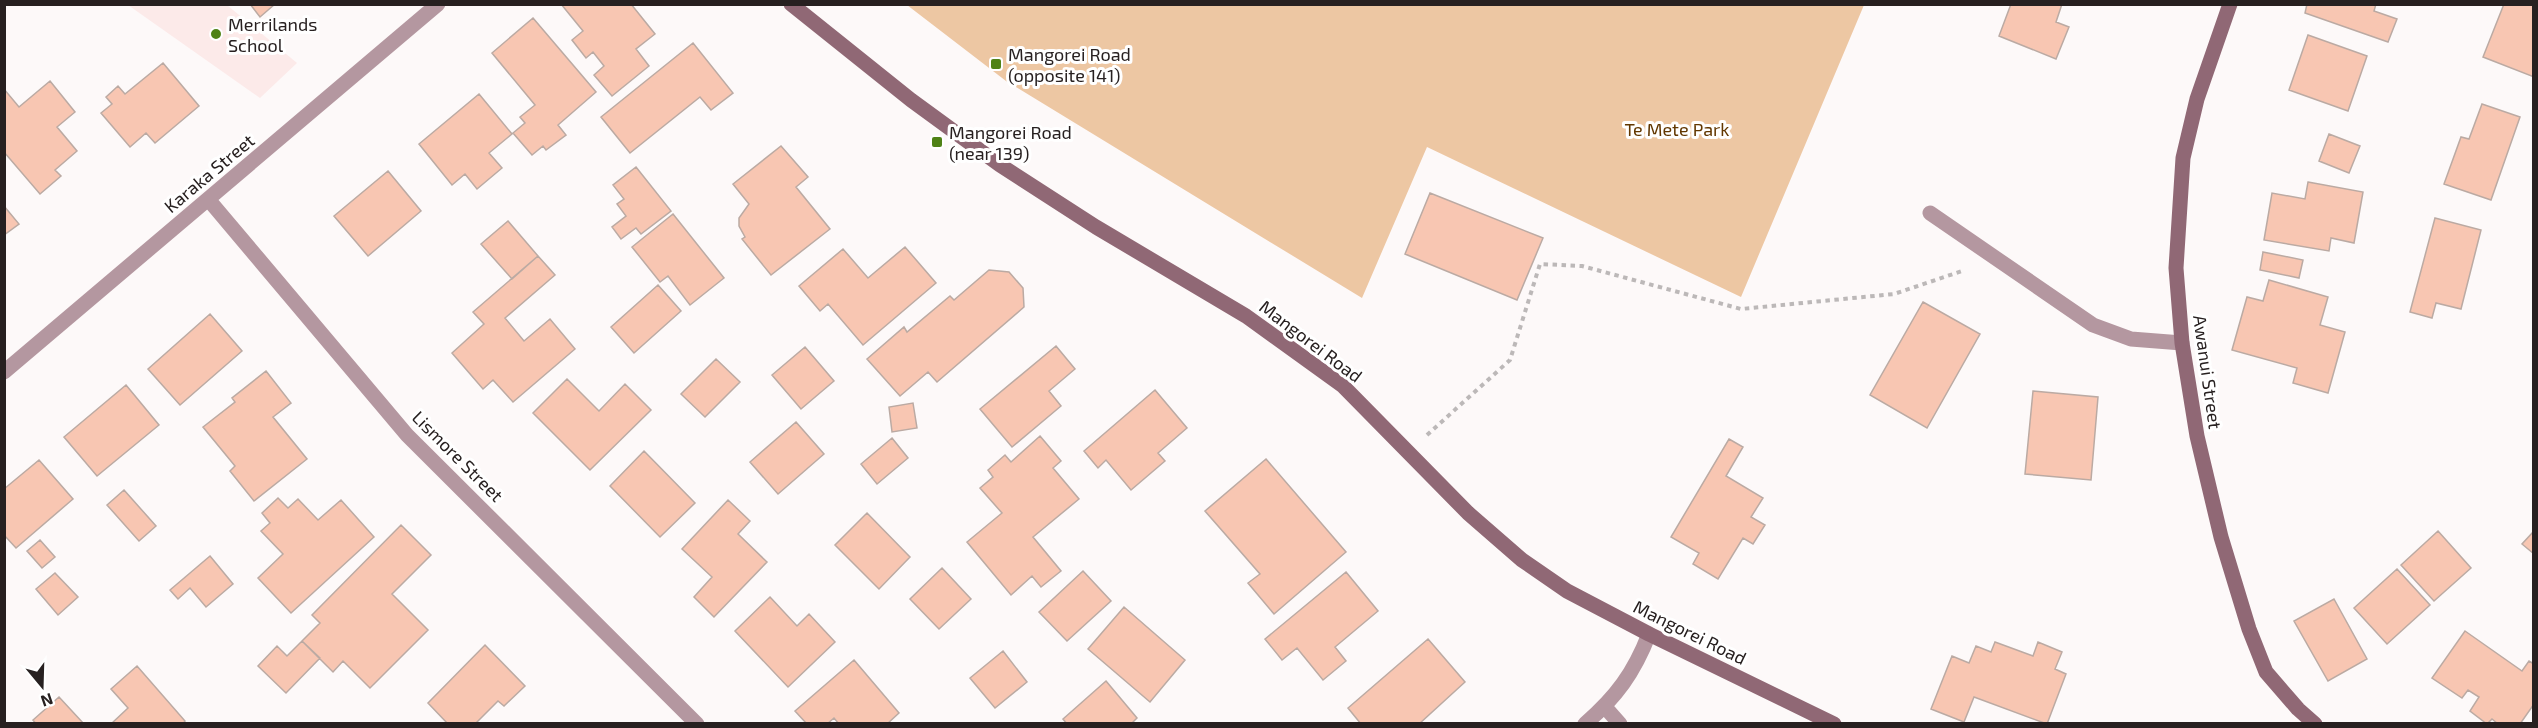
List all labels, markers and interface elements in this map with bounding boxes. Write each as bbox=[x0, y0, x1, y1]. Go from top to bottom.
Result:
place label: Merrilands School bbox=[228, 13, 318, 56]
marker: Merrilands School bbox=[209, 27, 223, 41]
place label: Mangorei Road (opposite 141) bbox=[1008, 43, 1131, 86]
marker: Mangorei Road (opposite 141) bbox=[989, 57, 1003, 71]
park label: Te Mete Park bbox=[1625, 118, 1729, 140]
place label: Mangorei Road (near 139) bbox=[949, 121, 1072, 164]
street label: Karaka Street bbox=[160, 129, 259, 217]
marker: Mangorei Road (near 139) bbox=[930, 135, 944, 149]
street label: Mangorei Road bbox=[1255, 295, 1367, 387]
street label: Awanui Street bbox=[2189, 314, 2227, 431]
street label: Lismore Street bbox=[408, 406, 508, 506]
street label: Mangorei Road bbox=[1630, 595, 1750, 669]
north arrow bbox=[12, 656, 72, 716]
text: N bbox=[38, 690, 56, 712]

